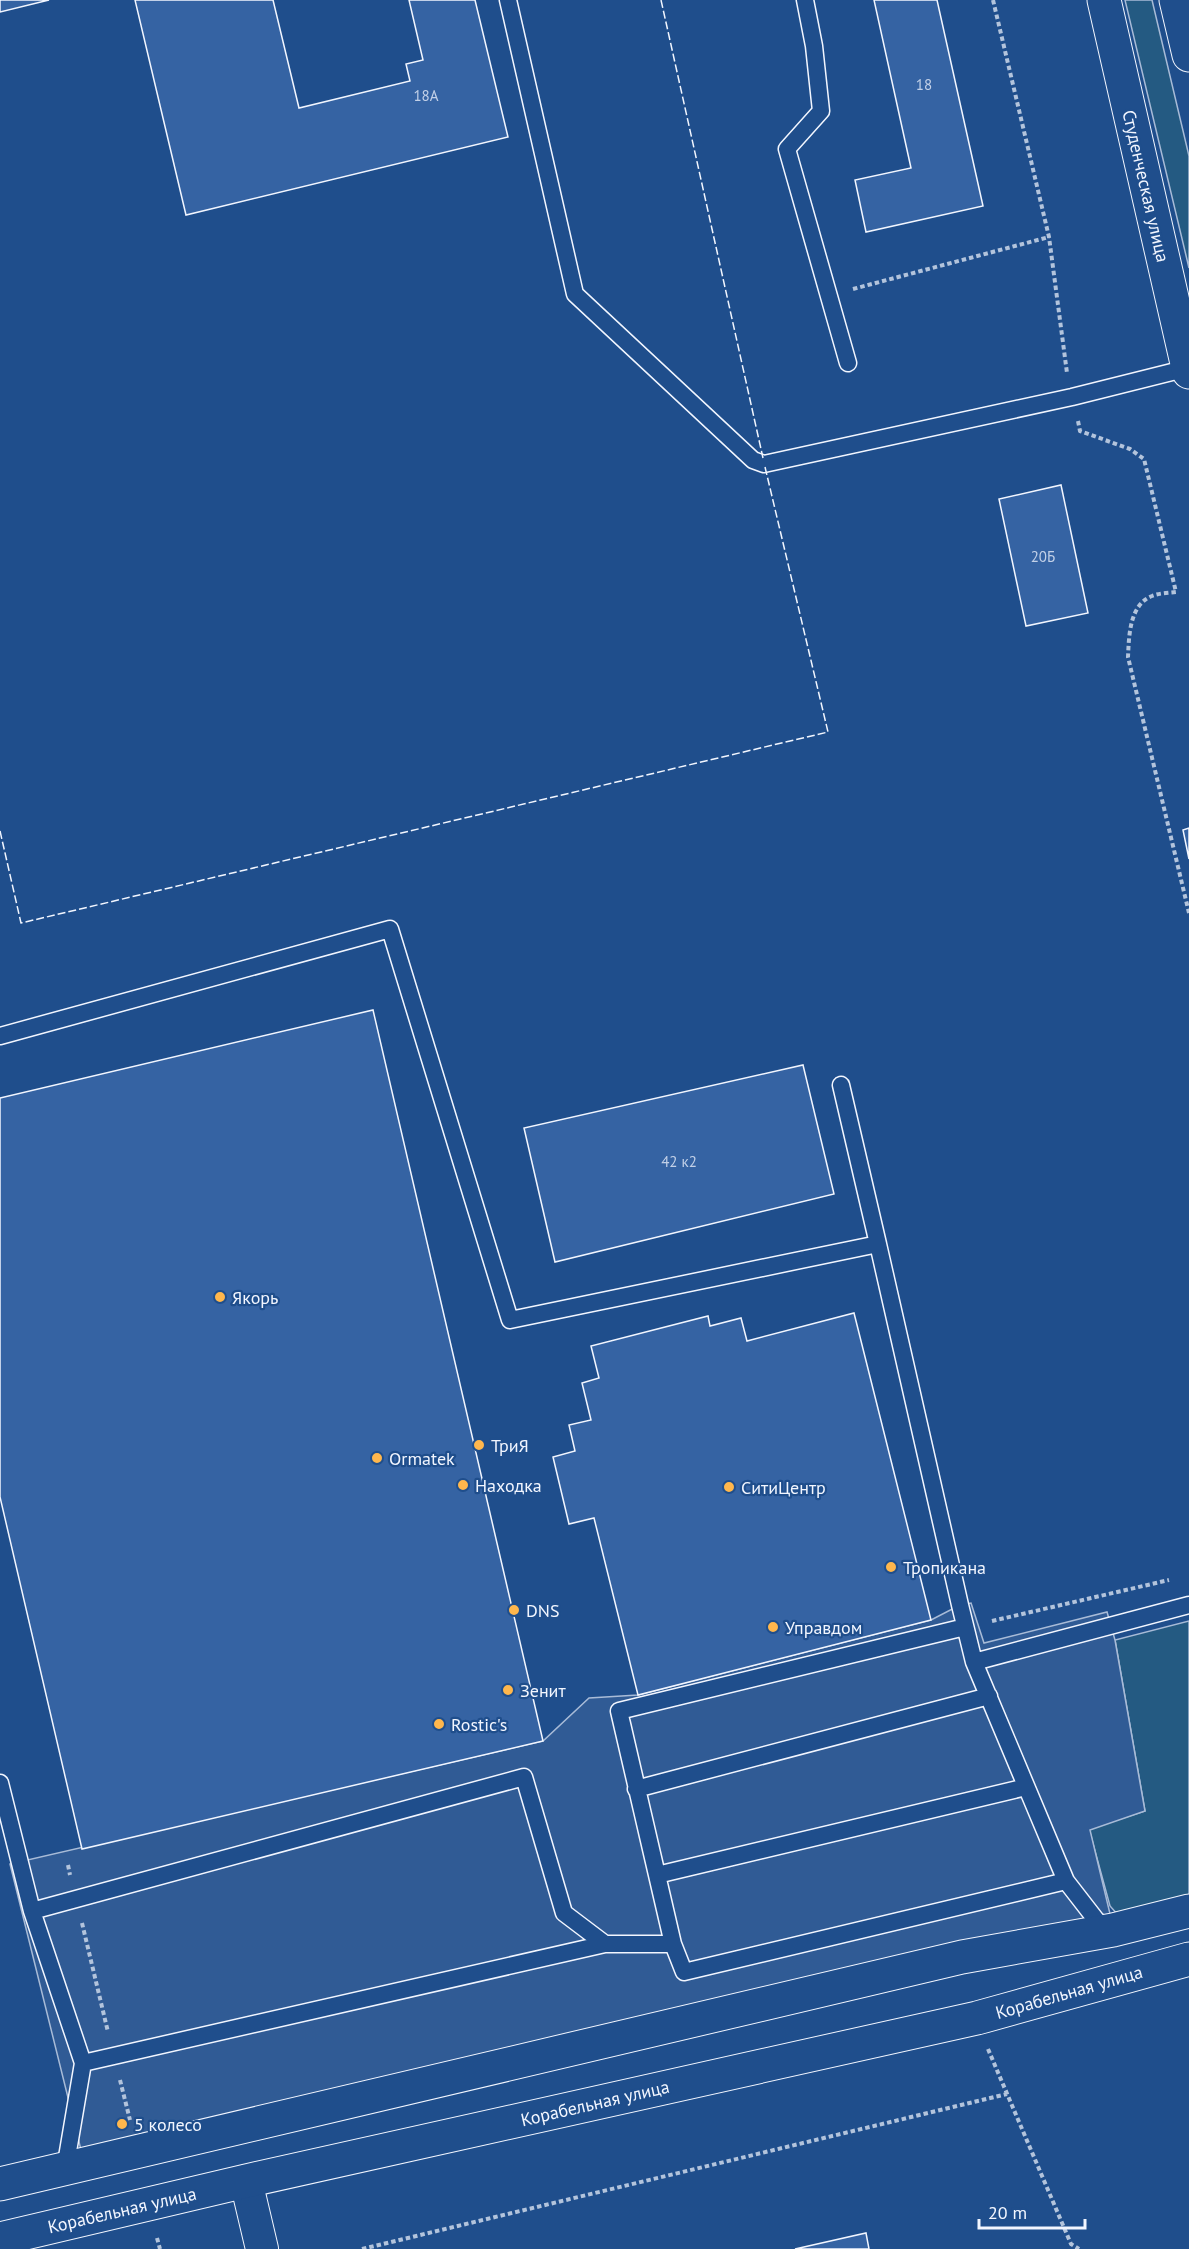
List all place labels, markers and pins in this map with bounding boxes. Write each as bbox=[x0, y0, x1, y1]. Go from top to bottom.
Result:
place label: Якорь bbox=[232, 1286, 278, 1309]
marker: Якорь bbox=[213, 1290, 227, 1304]
place label: ТриЯ bbox=[491, 1434, 529, 1457]
marker: ТриЯ bbox=[472, 1438, 486, 1452]
place label: Ormatek bbox=[389, 1447, 455, 1470]
marker: Ormatek bbox=[370, 1451, 384, 1465]
place label: Находка bbox=[475, 1474, 542, 1497]
place label: СитиЦентр bbox=[741, 1476, 826, 1499]
marker: Находка bbox=[456, 1478, 470, 1492]
marker: СитиЦентр bbox=[722, 1480, 736, 1494]
place label: Тропикана bbox=[903, 1556, 986, 1579]
marker: Тропикана bbox=[884, 1560, 898, 1574]
place label: DNS bbox=[526, 1599, 559, 1622]
marker: DNS bbox=[507, 1603, 521, 1617]
place label: Управдом bbox=[785, 1616, 862, 1639]
marker: Управдом bbox=[766, 1620, 780, 1634]
place label: Зенит bbox=[520, 1679, 566, 1702]
marker: Зенит bbox=[501, 1683, 515, 1697]
place label: Rostic's bbox=[451, 1713, 507, 1736]
marker: Rostic's bbox=[432, 1717, 446, 1731]
place label: 5 колесо bbox=[134, 2113, 202, 2136]
marker: 5 колесо bbox=[115, 2117, 129, 2131]

